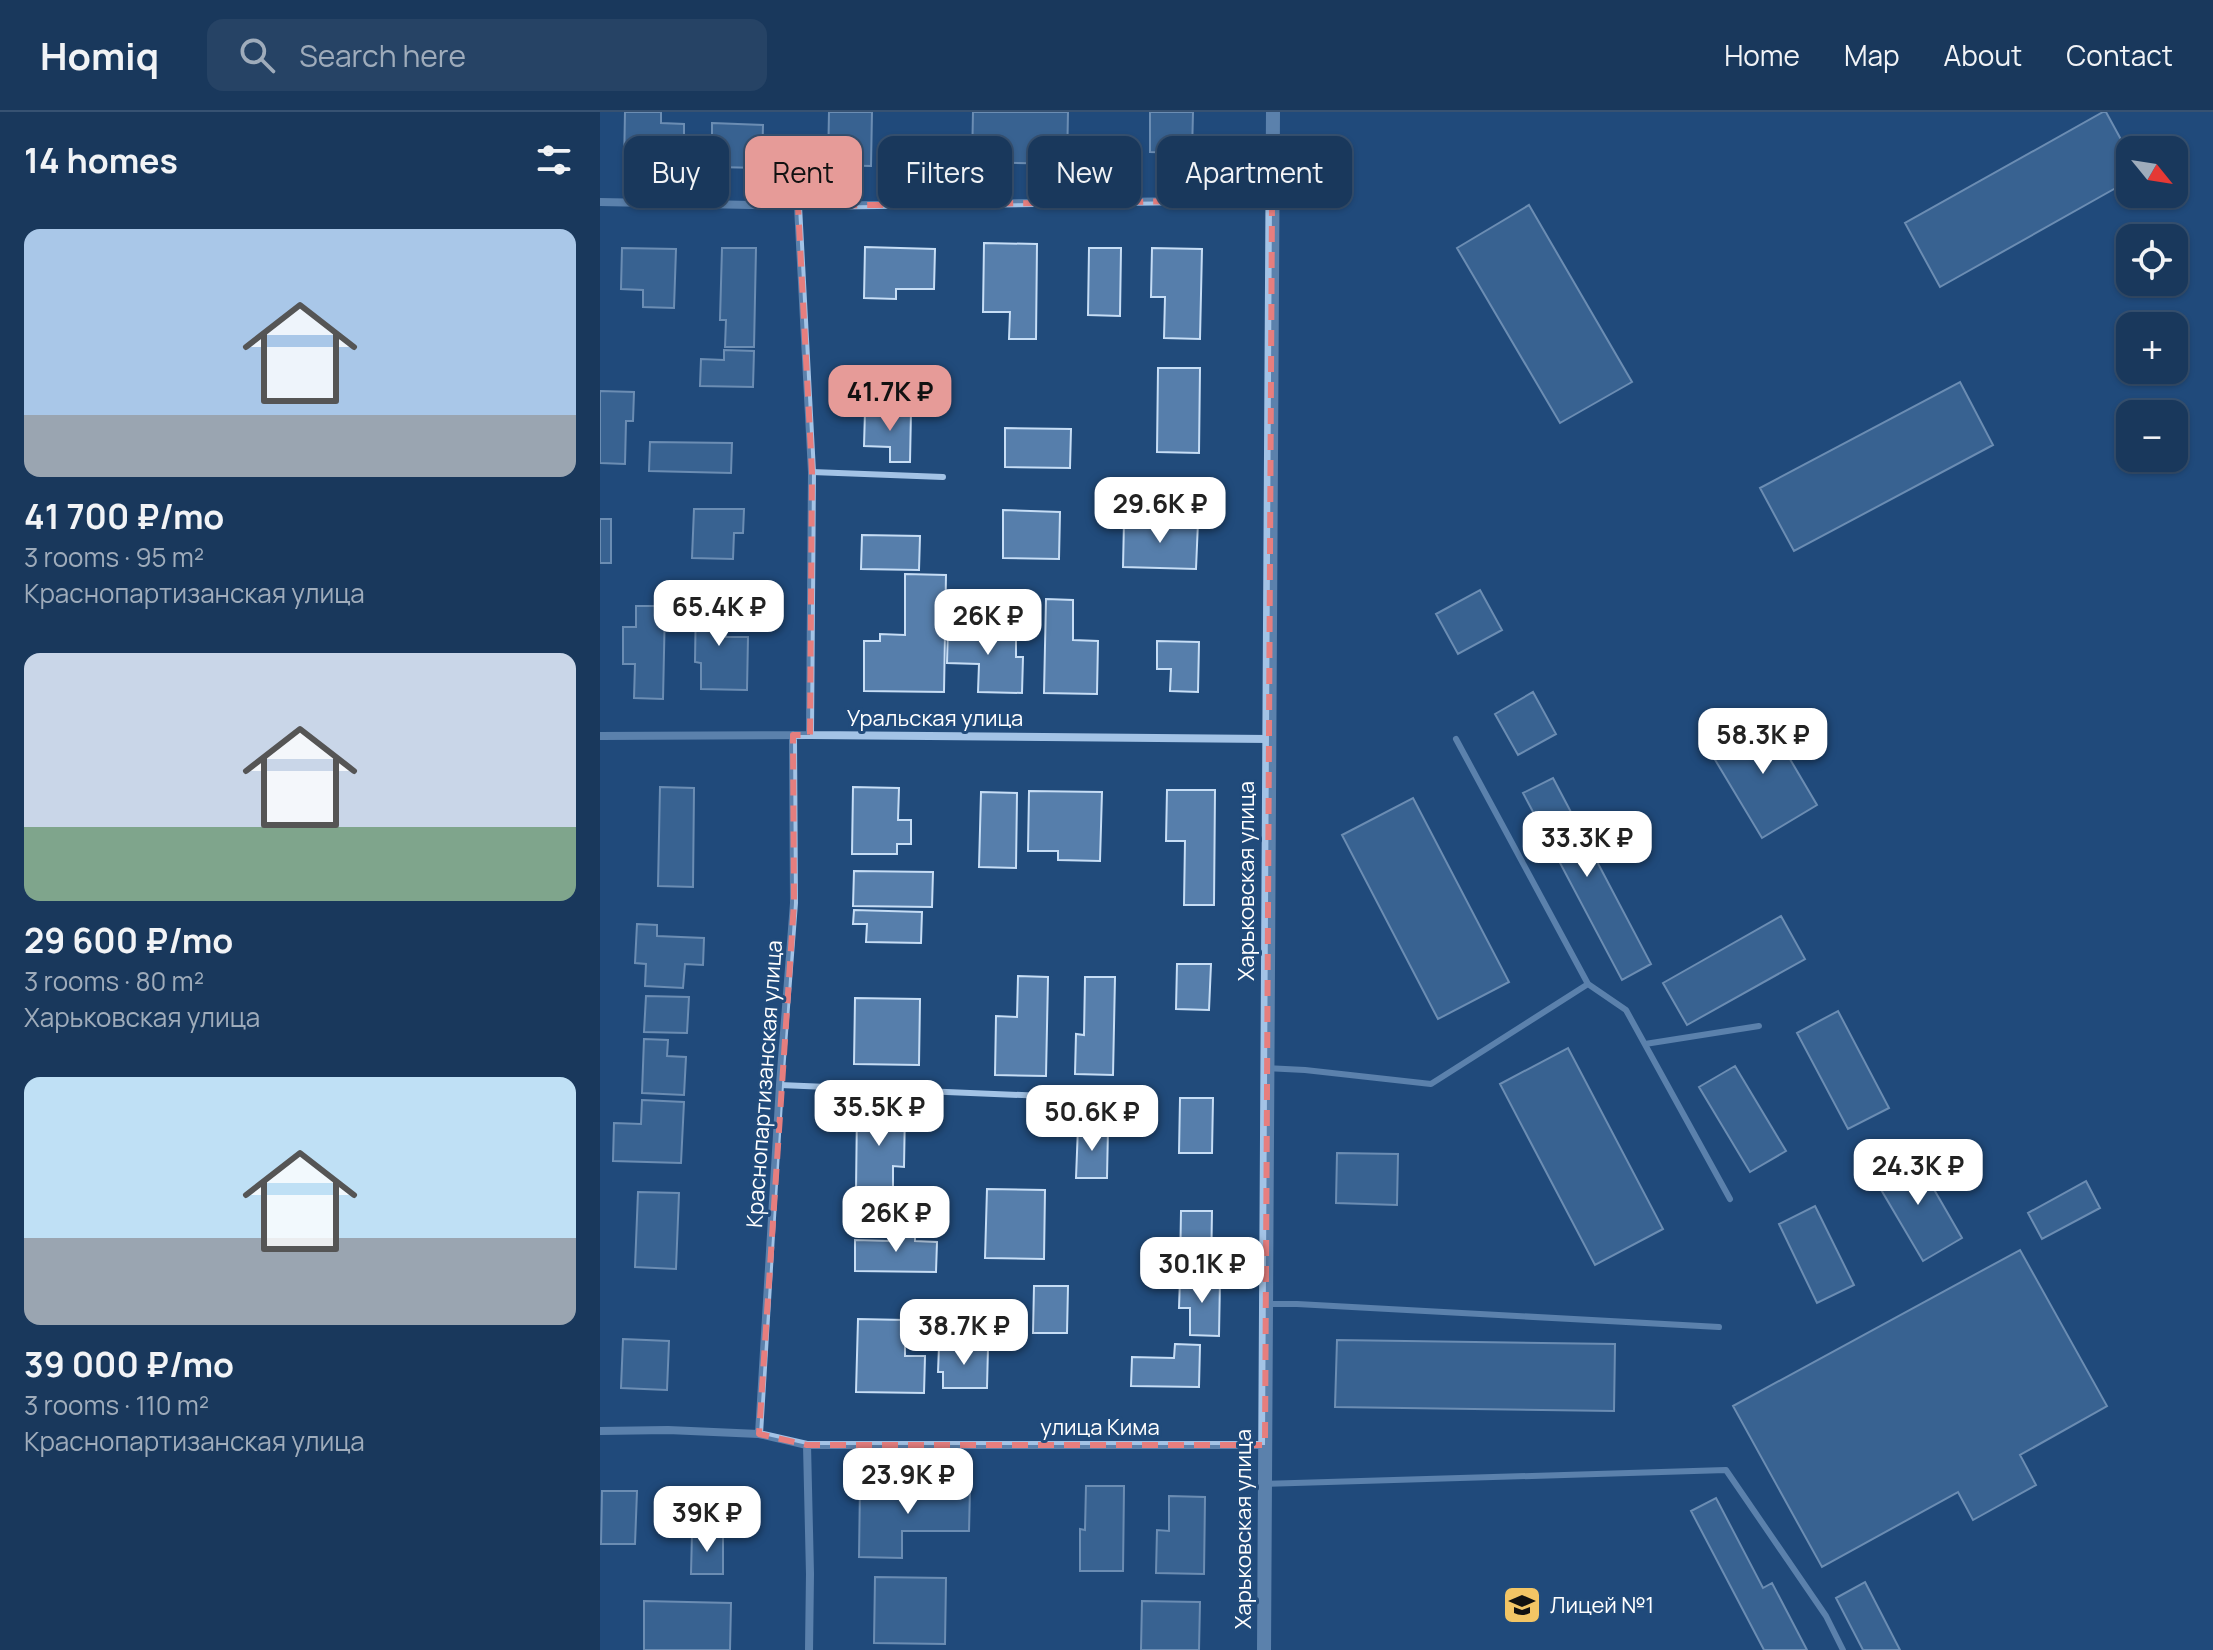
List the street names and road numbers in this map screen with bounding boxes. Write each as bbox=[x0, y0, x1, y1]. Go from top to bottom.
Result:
street label: Уральская улица bbox=[847, 703, 1023, 733]
street label: Харьковская улица bbox=[1231, 781, 1261, 981]
street label: Краснопартизанская улица bbox=[739, 939, 789, 1229]
street label: улица Кима bbox=[1040, 1412, 1160, 1442]
street label: Харьковская улица bbox=[1228, 1429, 1258, 1629]

